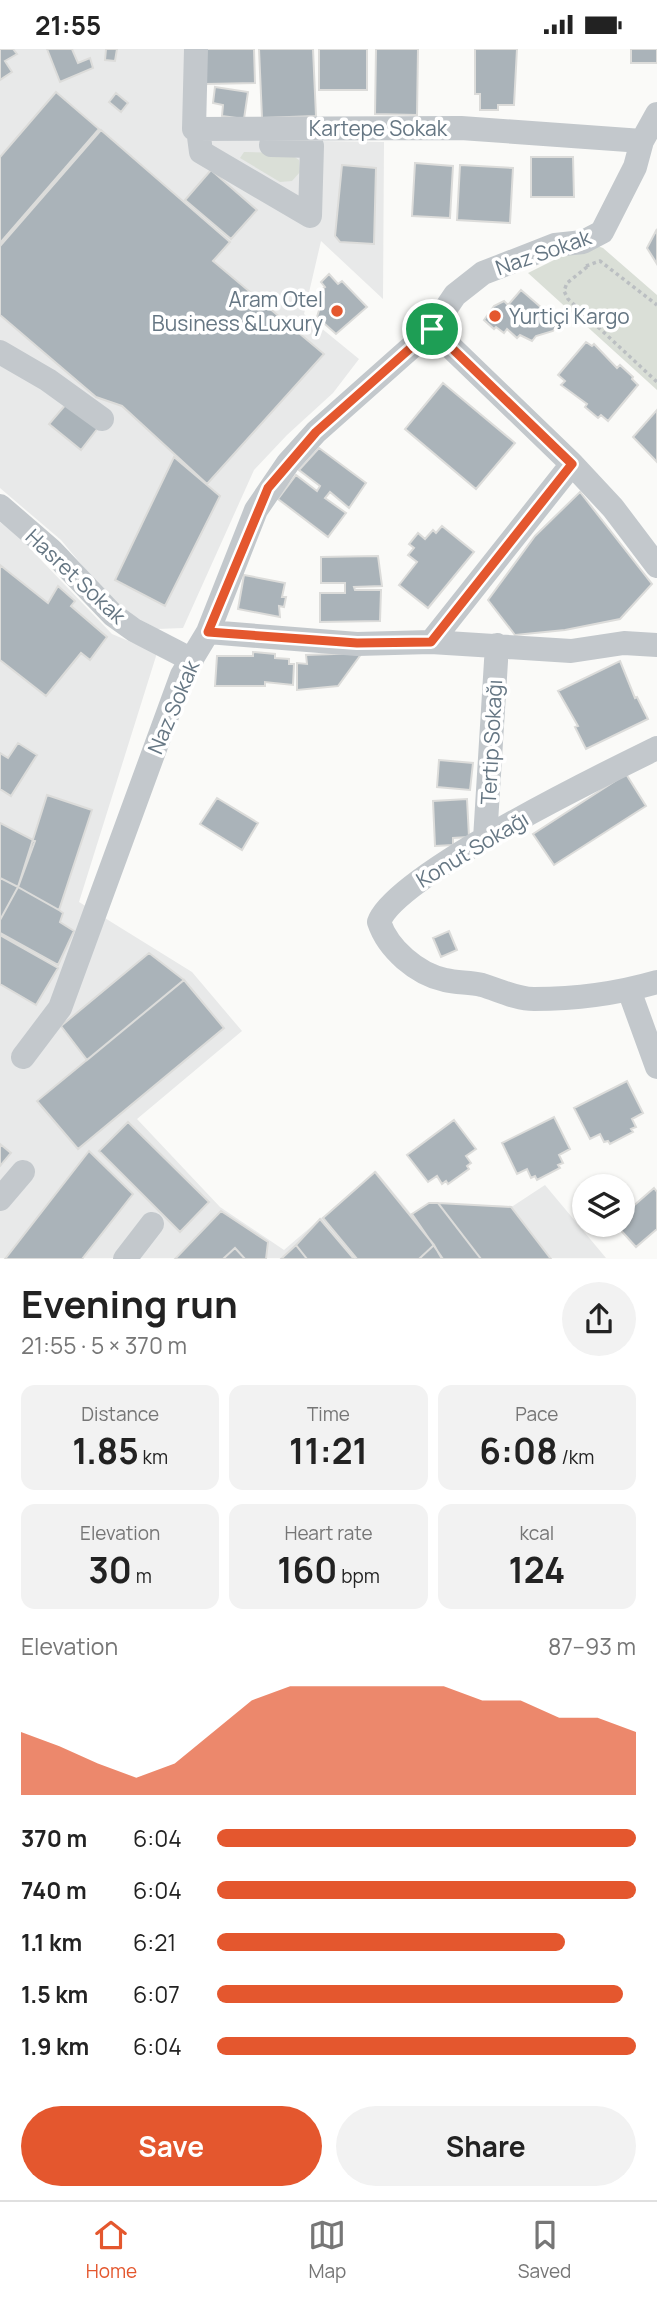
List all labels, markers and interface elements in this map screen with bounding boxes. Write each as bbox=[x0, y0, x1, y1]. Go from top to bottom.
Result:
text: 21:55 bbox=[35, 7, 101, 43]
street label: Kartepe Sokak bbox=[309, 114, 448, 142]
street label: Naz Sokak bbox=[492, 222, 595, 281]
place label: Aram Otel Business &Luxury bbox=[152, 285, 323, 337]
pin bbox=[402, 299, 462, 359]
place label: Yurtiçi Kargo bbox=[509, 302, 630, 330]
marker: Aram Otel Business &Luxury bbox=[329, 303, 345, 319]
marker: Yurtiçi Kargo bbox=[487, 308, 503, 324]
icon: arrive bbox=[413, 310, 451, 348]
street label: Hasret Sokak bbox=[20, 522, 132, 630]
street label: Naz Sokak bbox=[141, 655, 205, 758]
street label: Tertip Sokağı bbox=[474, 679, 508, 805]
street label: Konut Sokağı bbox=[411, 804, 533, 894]
map controls bbox=[572, 1174, 635, 1237]
button: layers bbox=[572, 1174, 635, 1237]
text: Evening run bbox=[21, 1277, 238, 1329]
button: share bbox=[562, 1282, 636, 1356]
text: 21:55 · 5 × 370 m bbox=[21, 1329, 187, 1361]
text: Distance bbox=[81, 1401, 159, 1427]
text: Time bbox=[307, 1401, 350, 1427]
text: Pace bbox=[515, 1401, 558, 1427]
text: 1.85 bbox=[72, 1427, 139, 1475]
text: 11:21 bbox=[289, 1427, 368, 1475]
text: 6:08 bbox=[479, 1427, 558, 1475]
text: km bbox=[139, 1444, 168, 1470]
text: /km bbox=[558, 1444, 594, 1470]
text: Elevation bbox=[80, 1520, 160, 1546]
text: Heart rate bbox=[284, 1520, 373, 1546]
text: kcal bbox=[519, 1520, 554, 1546]
text: 30 bbox=[89, 1546, 132, 1594]
text: 160 bbox=[277, 1546, 337, 1594]
text: 124 bbox=[508, 1546, 565, 1594]
text: m bbox=[132, 1563, 152, 1589]
text: bpm bbox=[337, 1563, 380, 1589]
text: Elevation bbox=[21, 1630, 118, 1662]
text: 87–93 m bbox=[548, 1630, 636, 1662]
text: 370 m bbox=[21, 1822, 87, 1854]
text: 6:04 bbox=[133, 1822, 182, 1854]
text: 740 m bbox=[21, 1874, 87, 1906]
text: 6:04 bbox=[133, 1874, 182, 1906]
text: 1.1 km bbox=[21, 1926, 82, 1958]
text: 6:21 bbox=[133, 1926, 176, 1958]
text: 1.5 km bbox=[21, 1978, 88, 2010]
text: 6:07 bbox=[133, 1978, 180, 2010]
text: 1.9 km bbox=[21, 2030, 89, 2062]
text: 6:04 bbox=[133, 2030, 182, 2062]
button: Save bbox=[21, 2106, 322, 2186]
button: Share bbox=[336, 2106, 636, 2186]
tab: Home bbox=[86, 2216, 137, 2284]
tab: Map bbox=[308, 2216, 346, 2284]
tab: Saved bbox=[518, 2216, 571, 2284]

